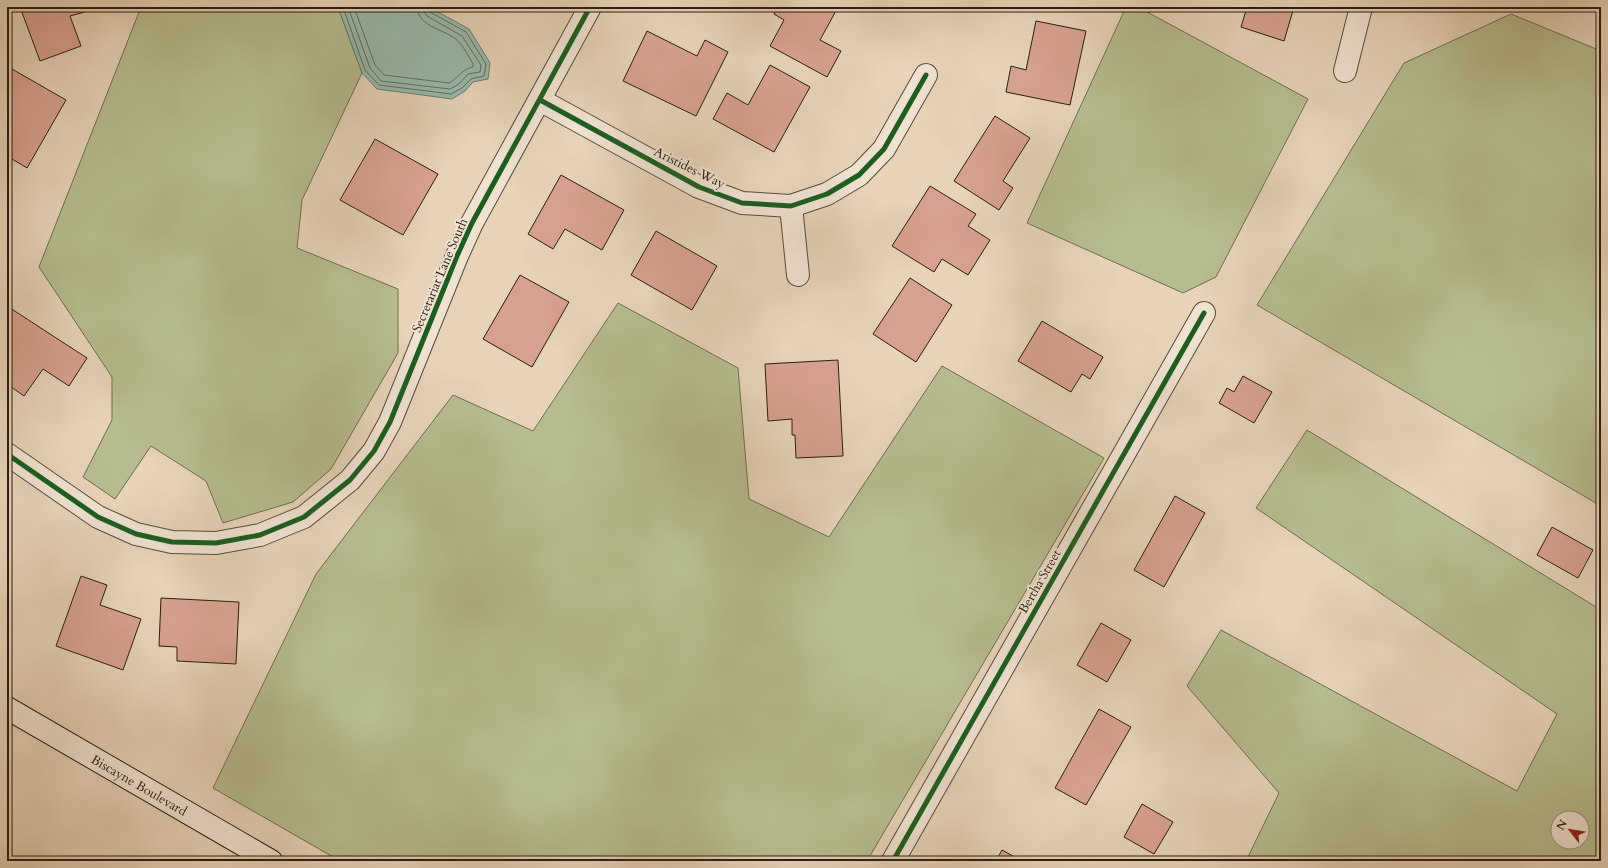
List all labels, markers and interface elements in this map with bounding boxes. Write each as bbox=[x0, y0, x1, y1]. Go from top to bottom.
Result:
street label: Aristides Way bbox=[651, 143, 728, 193]
street label: Secretariat Lane South bbox=[408, 215, 472, 335]
street label: Bertha Street bbox=[1014, 546, 1065, 617]
street label: Biscayne Boulevard bbox=[88, 751, 190, 821]
north arrow bbox=[1550, 810, 1590, 850]
text: N bbox=[1553, 817, 1571, 833]

